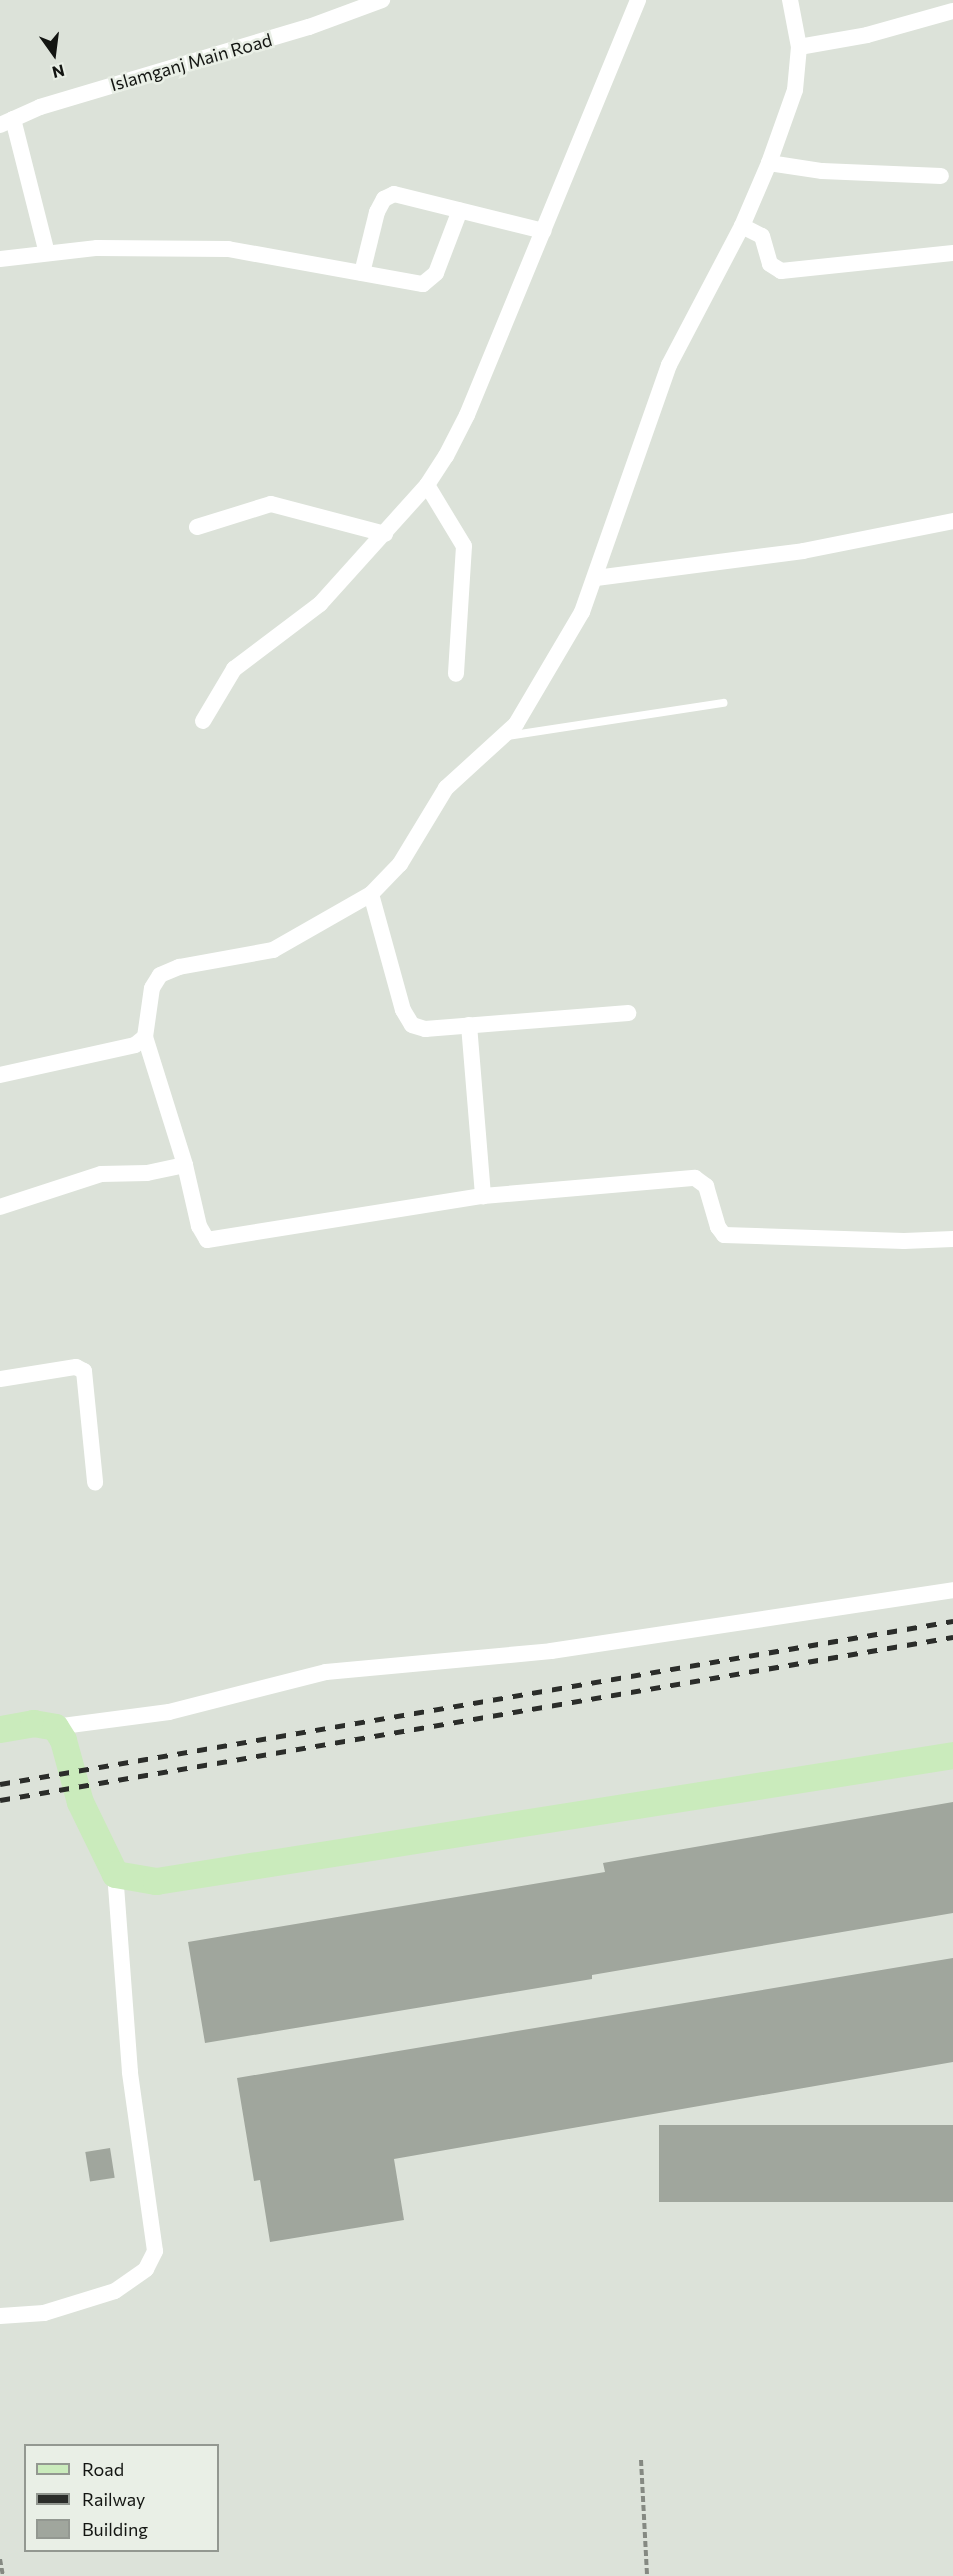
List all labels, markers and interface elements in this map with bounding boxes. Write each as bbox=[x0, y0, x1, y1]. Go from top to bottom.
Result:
north arrow bbox=[24, 24, 84, 84]
street label: Islamganj Main Road bbox=[108, 29, 274, 95]
text: N bbox=[50, 61, 67, 83]
legend bbox=[24, 2444, 219, 2552]
text: Road bbox=[82, 2458, 124, 2480]
text: Railway bbox=[82, 2488, 145, 2510]
text: Building bbox=[82, 2518, 148, 2540]

